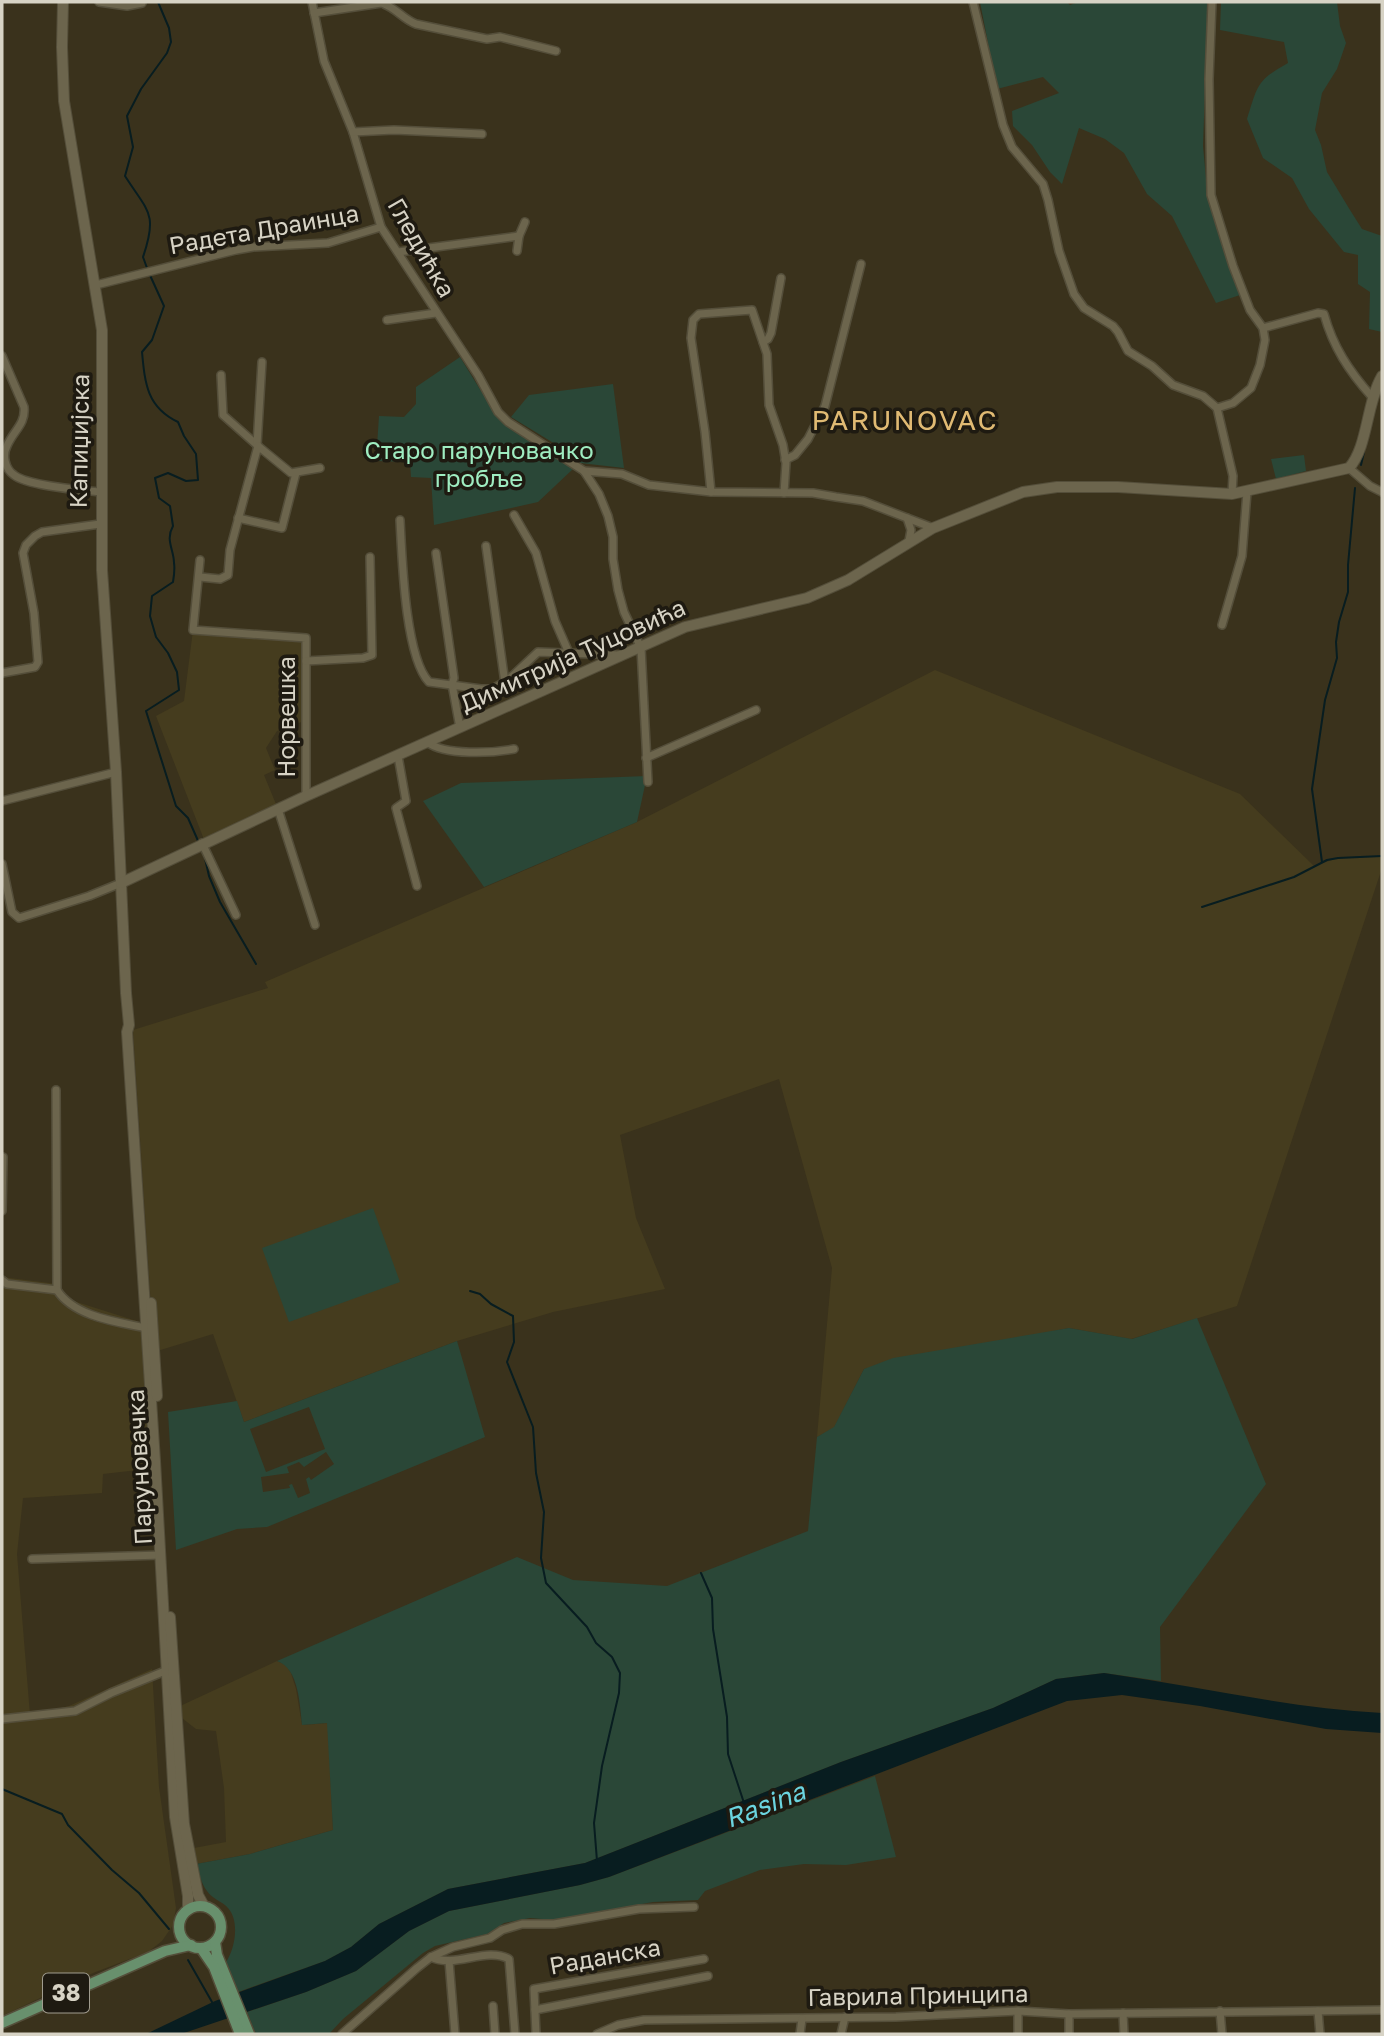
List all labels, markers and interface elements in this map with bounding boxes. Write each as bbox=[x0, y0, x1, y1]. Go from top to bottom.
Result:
street label: Гледићка bbox=[382, 193, 462, 302]
street label: Радета Драинца bbox=[167, 198, 361, 259]
street label: Капиџијска bbox=[63, 373, 94, 509]
district label: PARUNOVAC bbox=[812, 403, 998, 436]
park label: Старо паруновачко гробље bbox=[364, 435, 594, 492]
street label: Димитрија Туцовића bbox=[455, 592, 690, 717]
street label: Норвешка bbox=[271, 656, 300, 778]
street label: Паруновачка bbox=[120, 1388, 157, 1546]
water label: Rasina bbox=[720, 1775, 811, 1834]
street label: Раданска bbox=[547, 1931, 663, 1980]
road number: 38 bbox=[43, 1974, 89, 2012]
street label: Гаврила Принципа bbox=[807, 1978, 1029, 2011]

